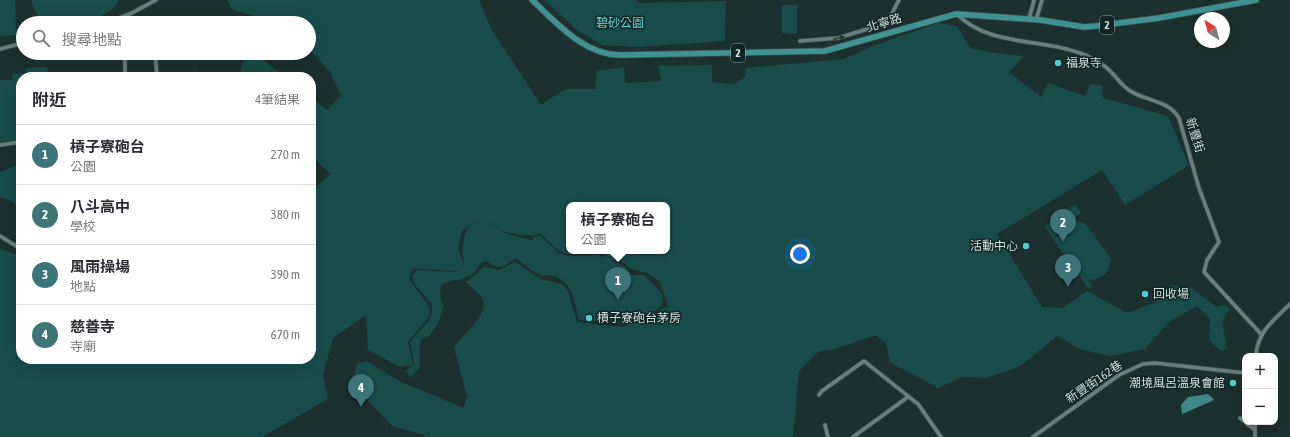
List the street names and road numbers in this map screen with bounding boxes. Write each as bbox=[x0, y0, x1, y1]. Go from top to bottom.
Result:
street label: 北寧路 bbox=[865, 11, 903, 35]
road number: 2 bbox=[1100, 16, 1114, 34]
road number: 2 bbox=[731, 44, 745, 62]
street label: 新豐街 bbox=[1183, 116, 1207, 154]
street label: 新豐街162巷 bbox=[1063, 358, 1125, 406]

